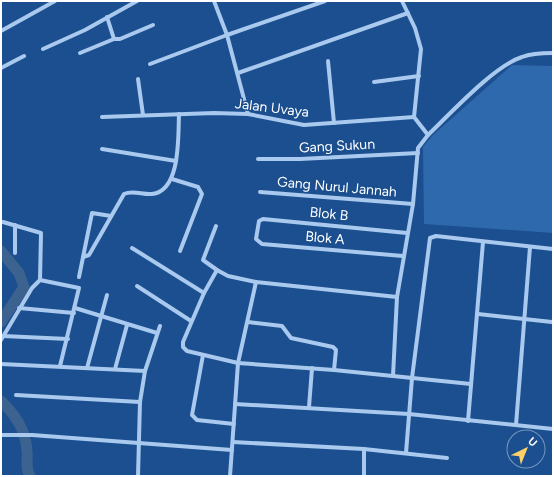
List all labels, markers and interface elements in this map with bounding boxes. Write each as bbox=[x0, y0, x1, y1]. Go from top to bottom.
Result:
street label: Jalan Uvaya bbox=[234, 95, 310, 121]
street label: Gang Sukun bbox=[299, 136, 376, 156]
street label: Gang Nurul Jannah bbox=[277, 173, 398, 201]
street label: Blok B bbox=[309, 204, 349, 224]
street label: Blok A bbox=[305, 228, 346, 248]
north arrow bbox=[506, 429, 546, 469]
text: U bbox=[525, 435, 540, 450]

